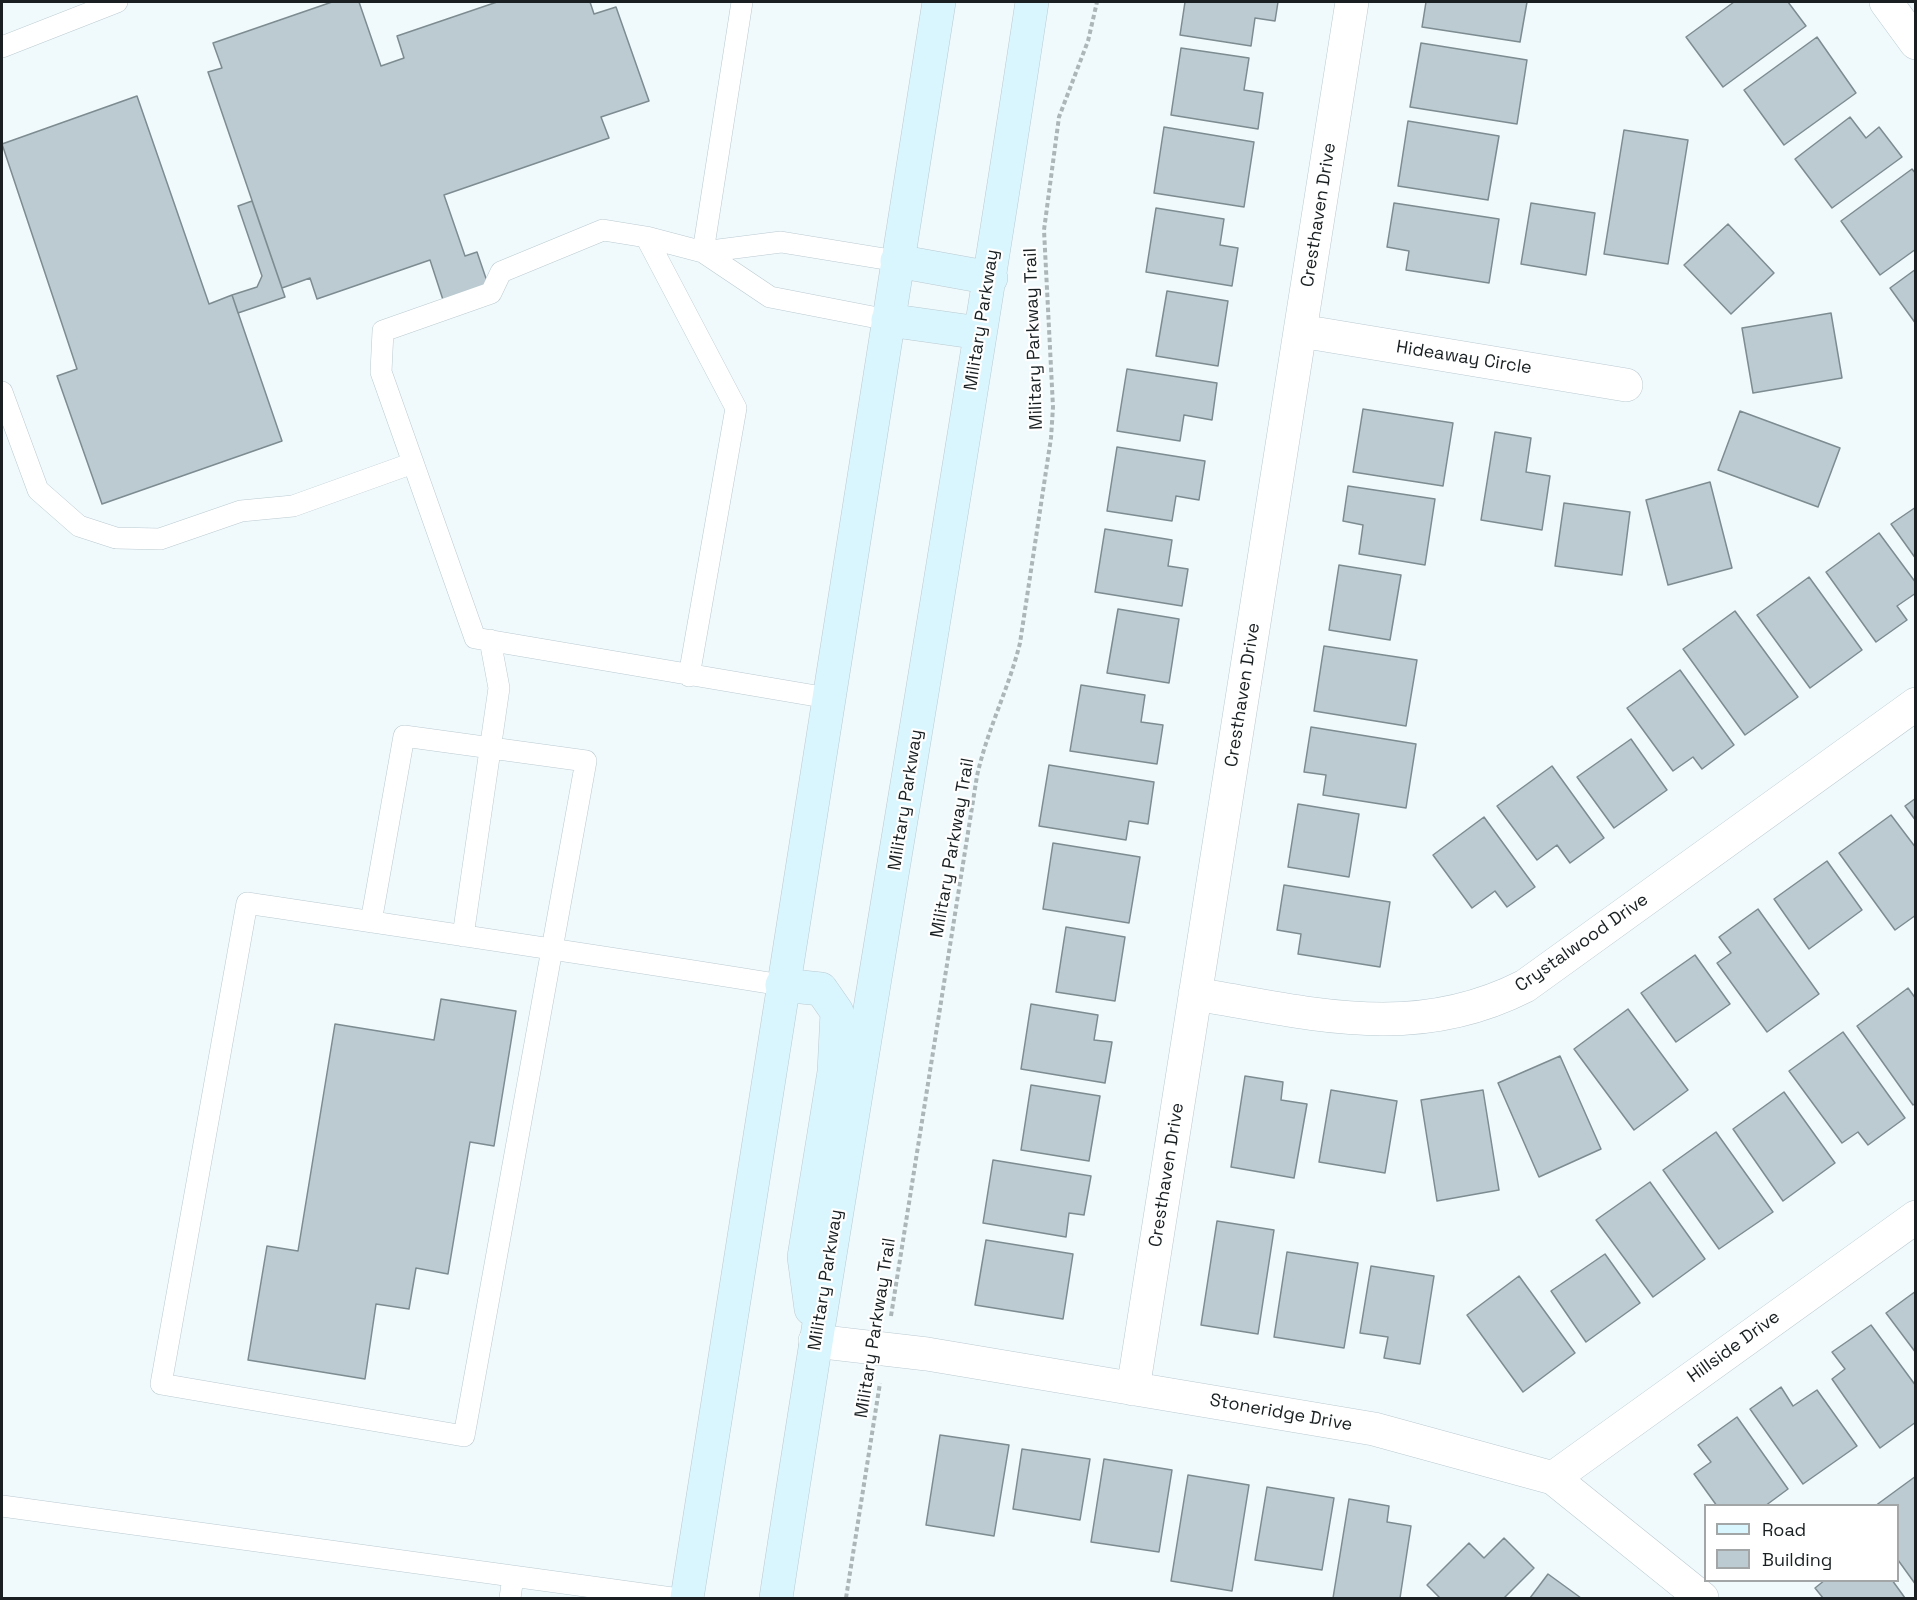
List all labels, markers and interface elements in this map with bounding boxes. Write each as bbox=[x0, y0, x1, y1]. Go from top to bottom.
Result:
street label: Cresthaven Drive bbox=[1297, 141, 1341, 289]
street label: Military Parkway bbox=[960, 248, 1004, 392]
street label: Military Parkway Trail bbox=[1020, 248, 1048, 430]
street label: Hideaway Circle bbox=[1395, 337, 1533, 379]
street label: Cresthaven Drive bbox=[1221, 621, 1265, 769]
street label: Military Parkway bbox=[884, 728, 928, 872]
street label: Military Parkway Trail bbox=[927, 756, 979, 940]
street label: Crystalwood Drive bbox=[1511, 889, 1653, 997]
street label: Cresthaven Drive bbox=[1145, 1101, 1189, 1249]
street label: Military Parkway bbox=[804, 1208, 848, 1352]
street label: Military Parkway Trail bbox=[851, 1236, 901, 1420]
street label: Hillside Drive bbox=[1684, 1306, 1784, 1388]
street label: Stoneridge Drive bbox=[1208, 1390, 1354, 1436]
legend bbox=[1704, 1504, 1899, 1582]
text: Road bbox=[1762, 1518, 1806, 1541]
text: Building bbox=[1762, 1548, 1832, 1571]

